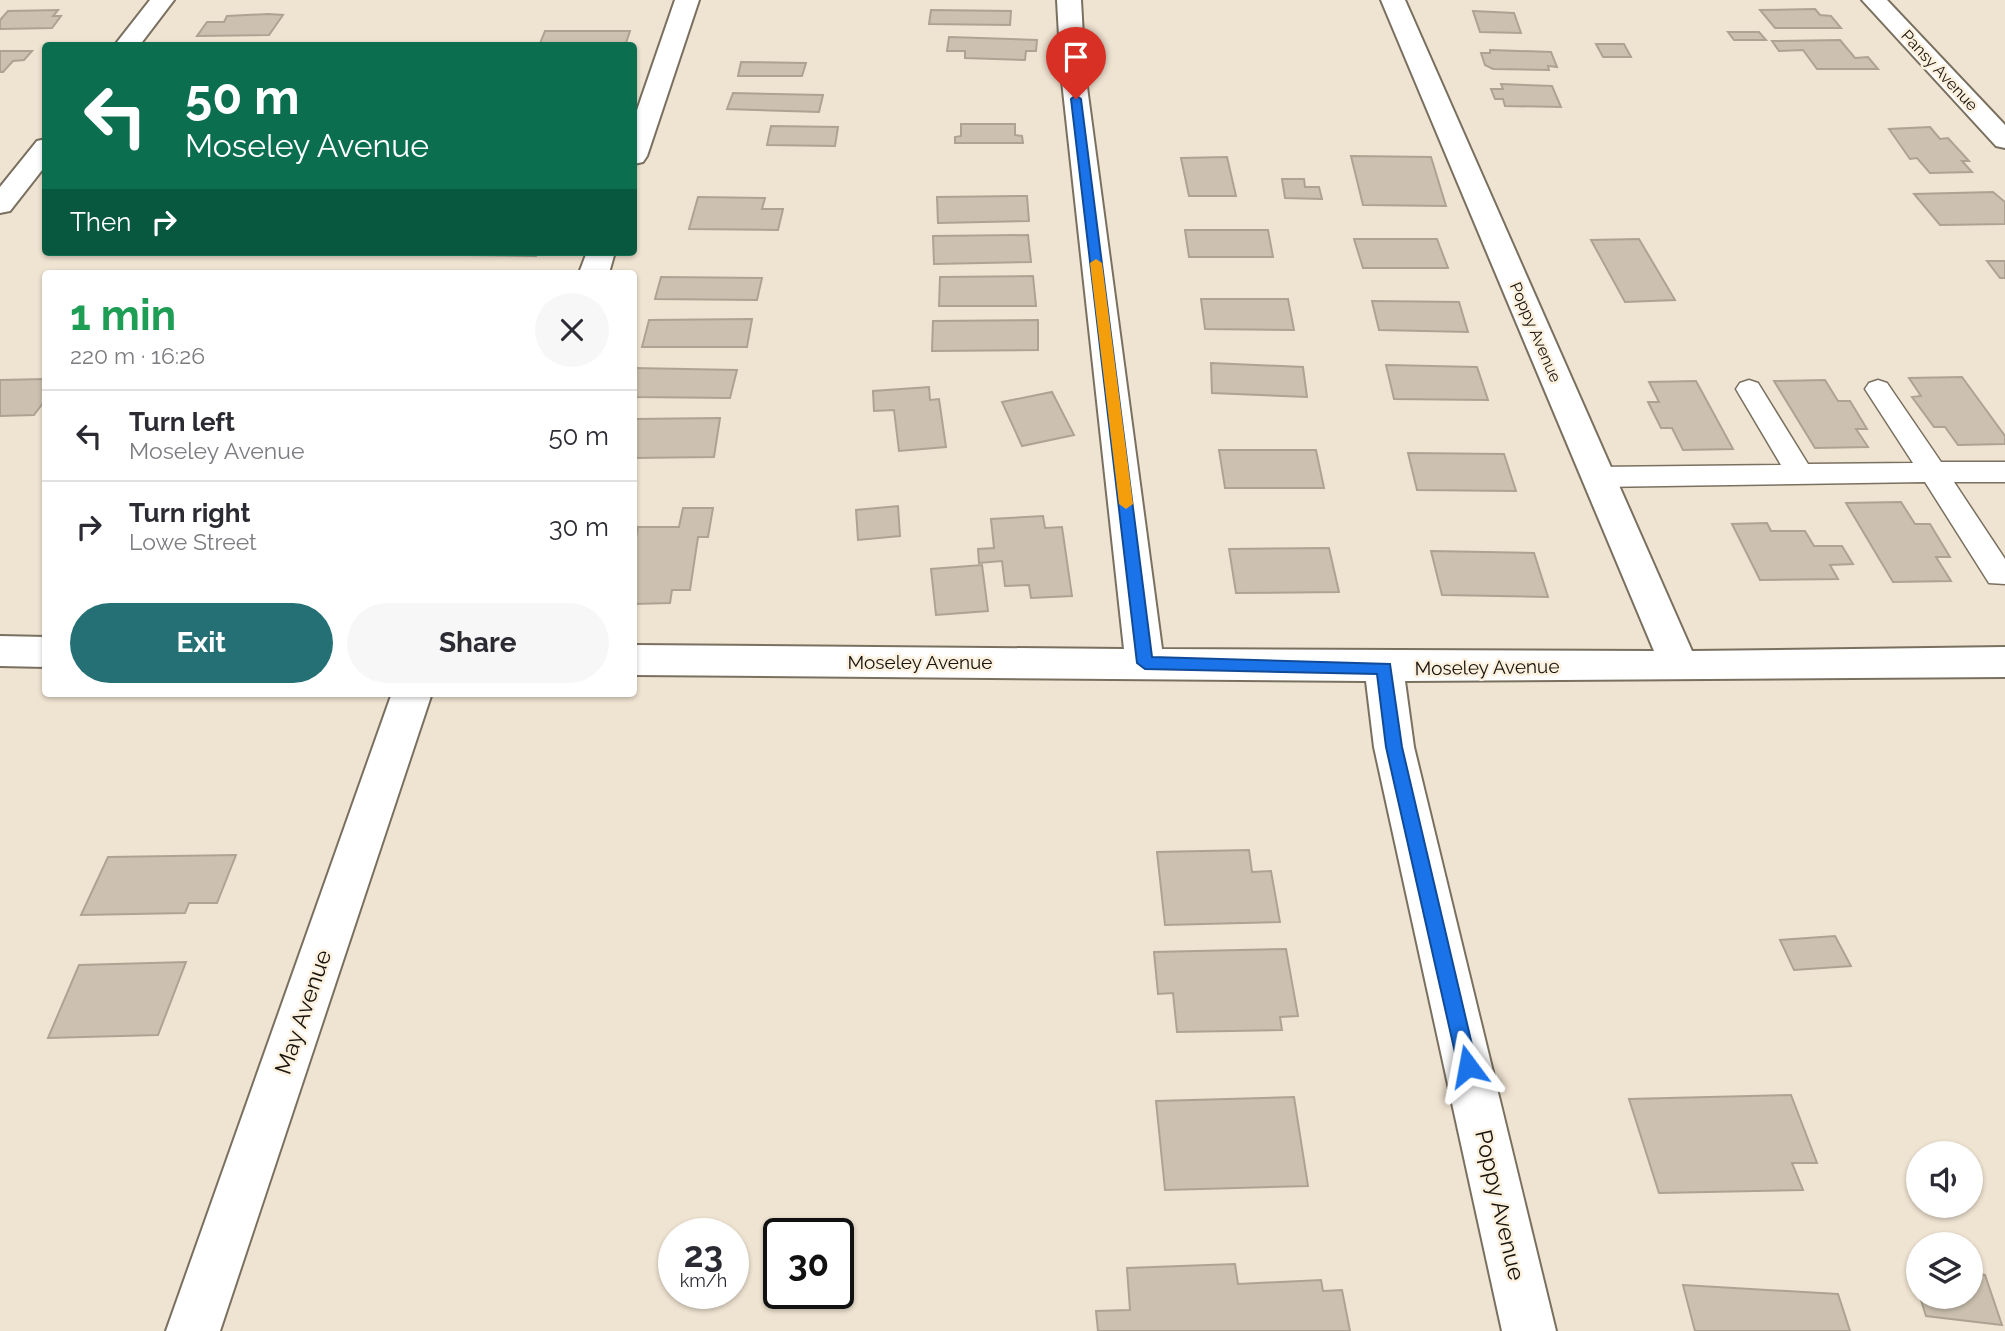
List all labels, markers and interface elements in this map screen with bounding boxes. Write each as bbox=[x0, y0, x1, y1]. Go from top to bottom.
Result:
street label: Pansy Avenue bbox=[1897, 26, 1982, 115]
pin bbox=[1046, 27, 1106, 99]
icon: arrive bbox=[1057, 38, 1095, 76]
text: 50 m bbox=[185, 68, 300, 125]
icon: left bbox=[70, 70, 161, 161]
text: Moseley Avenue bbox=[185, 127, 429, 164]
icon: right bbox=[145, 203, 183, 241]
text: Then bbox=[70, 207, 131, 237]
street label: Poppy Avenue bbox=[1506, 279, 1565, 385]
text: 1 min bbox=[70, 291, 176, 340]
button: close bbox=[535, 293, 609, 367]
text: 220 m · 16:26 bbox=[70, 342, 205, 369]
text: Turn left bbox=[129, 407, 235, 437]
icon: left bbox=[70, 417, 108, 455]
text: 50 m bbox=[548, 421, 609, 451]
text: Moseley Avenue bbox=[129, 437, 304, 464]
text: Turn right bbox=[129, 498, 250, 528]
icon: right bbox=[70, 508, 108, 546]
text: 30 m bbox=[549, 512, 609, 542]
text: Lowe Street bbox=[129, 528, 257, 555]
button: Exit bbox=[70, 603, 333, 683]
button: Share bbox=[347, 603, 609, 683]
street label: Moseley Avenue bbox=[848, 651, 992, 673]
street label: Moseley Avenue bbox=[1414, 655, 1560, 679]
street label: May Avenue bbox=[269, 946, 336, 1078]
position arrow bbox=[1431, 1029, 1505, 1103]
street label: Poppy Avenue bbox=[1470, 1127, 1531, 1283]
map controls bbox=[1906, 1141, 1983, 1309]
button: sound bbox=[1906, 1141, 1983, 1218]
speed limit sign: 30 bbox=[763, 1218, 854, 1309]
button: layers bbox=[1906, 1232, 1983, 1309]
text: 23 bbox=[684, 1234, 723, 1275]
text: km/h bbox=[680, 1270, 727, 1291]

